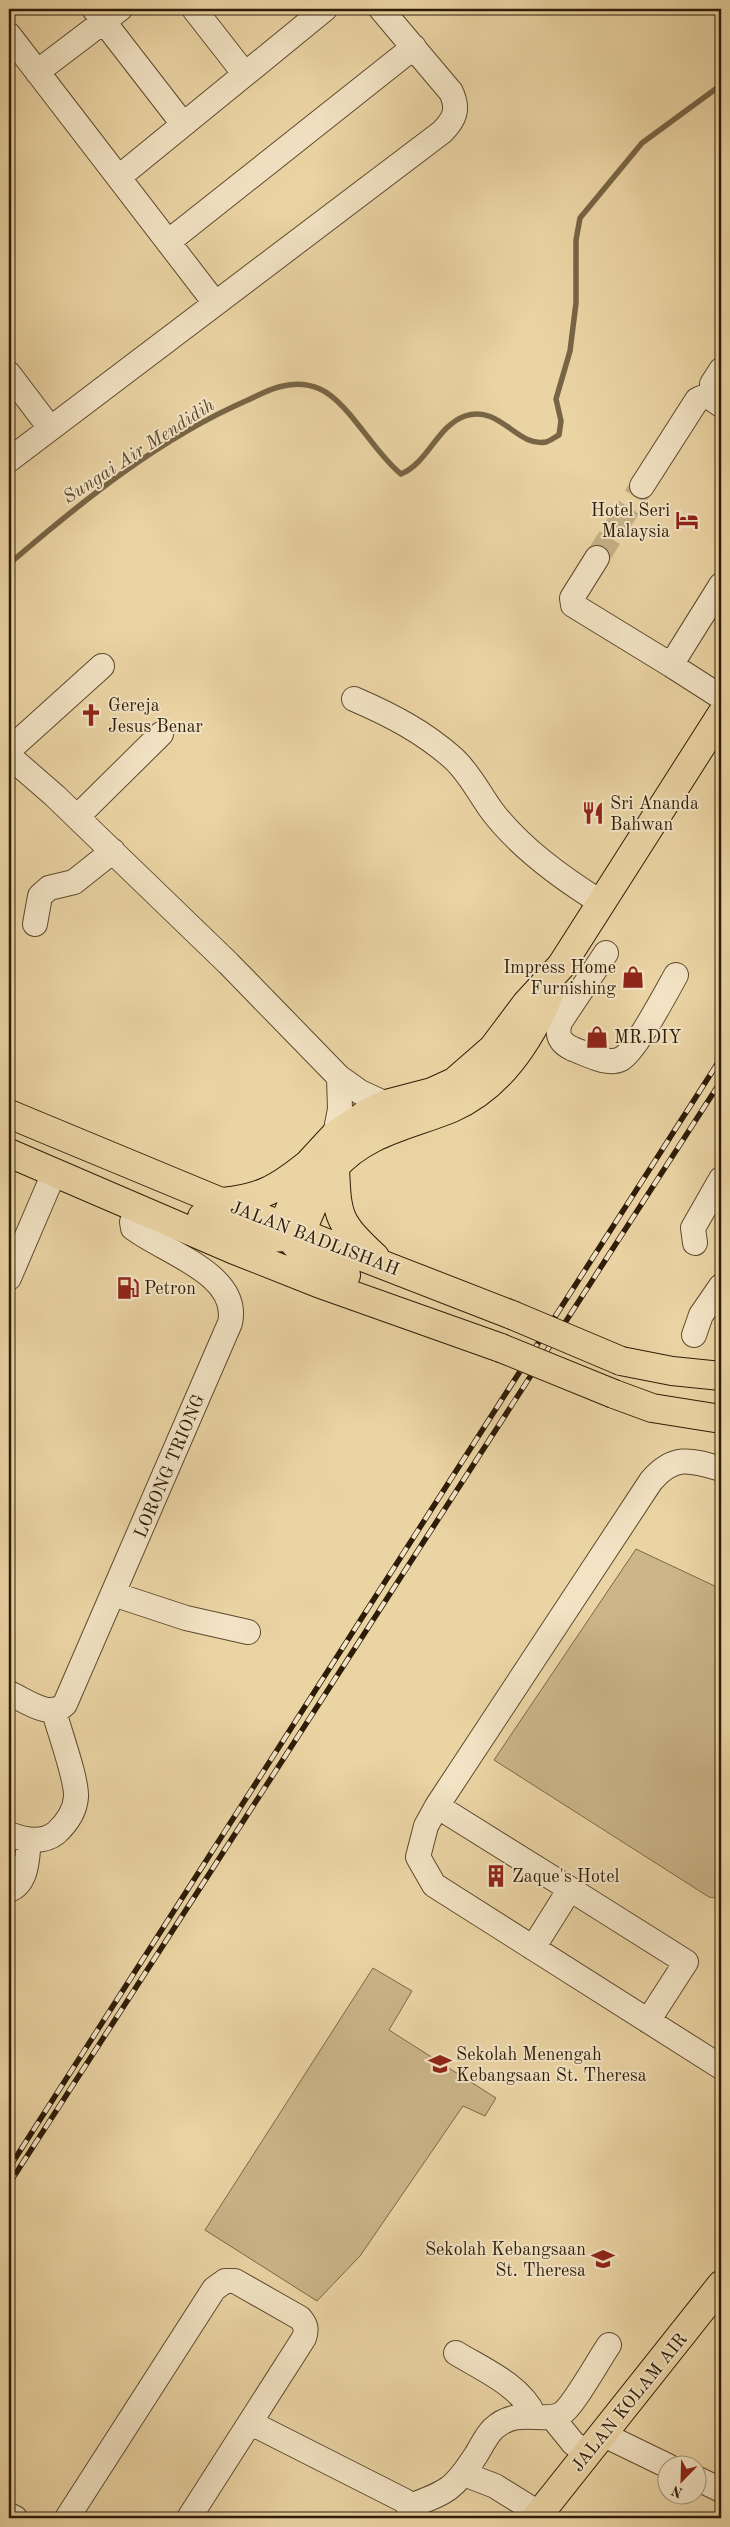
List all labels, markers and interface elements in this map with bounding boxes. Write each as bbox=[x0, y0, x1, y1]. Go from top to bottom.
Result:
water label: Sungai Air Mendidih bbox=[60, 396, 219, 508]
place label: Hotel Seri Malaysia bbox=[591, 502, 670, 541]
hotel icon: Hotel Seri Malaysia bbox=[674, 507, 700, 533]
place label: Gereja Jesus Benar bbox=[108, 697, 204, 736]
church icon: Gereja Jesus Benar bbox=[78, 702, 104, 728]
place label: Sri Ananda Bahwan bbox=[610, 795, 699, 834]
restaurant icon: Sri Ananda Bahwan bbox=[580, 800, 606, 826]
place label: Impress Home Furnishing bbox=[503, 959, 616, 998]
shop icon: Impress Home Furnishing bbox=[620, 964, 646, 990]
shop icon: MR.DIY bbox=[584, 1024, 610, 1050]
place label: MR.DIY bbox=[614, 1029, 681, 1047]
street label: JALAN BADLISHAH bbox=[228, 1198, 401, 1279]
fuel station icon: Petron bbox=[115, 1275, 141, 1301]
place label: Petron bbox=[144, 1280, 196, 1298]
street label: LORONG TRIONG bbox=[131, 1392, 208, 1541]
building icon: Zaque's Hotel bbox=[483, 1863, 509, 1889]
place label: Zaque's Hotel bbox=[512, 1868, 619, 1886]
place label: Sekolah Menengah Kebangsaan St. Theresa bbox=[456, 2046, 647, 2085]
school or university icon: Sekolah Menengah Kebangsaan St. Theresa bbox=[427, 2051, 453, 2077]
place label: Sekolah Kebangsaan St. Theresa bbox=[425, 2241, 586, 2280]
school or university icon: Sekolah Kebangsaan St. Theresa bbox=[590, 2246, 616, 2272]
street label: JALAN KOLAM AIR bbox=[569, 2330, 691, 2475]
north arrow bbox=[658, 2454, 708, 2504]
text: N bbox=[669, 2482, 685, 2500]

